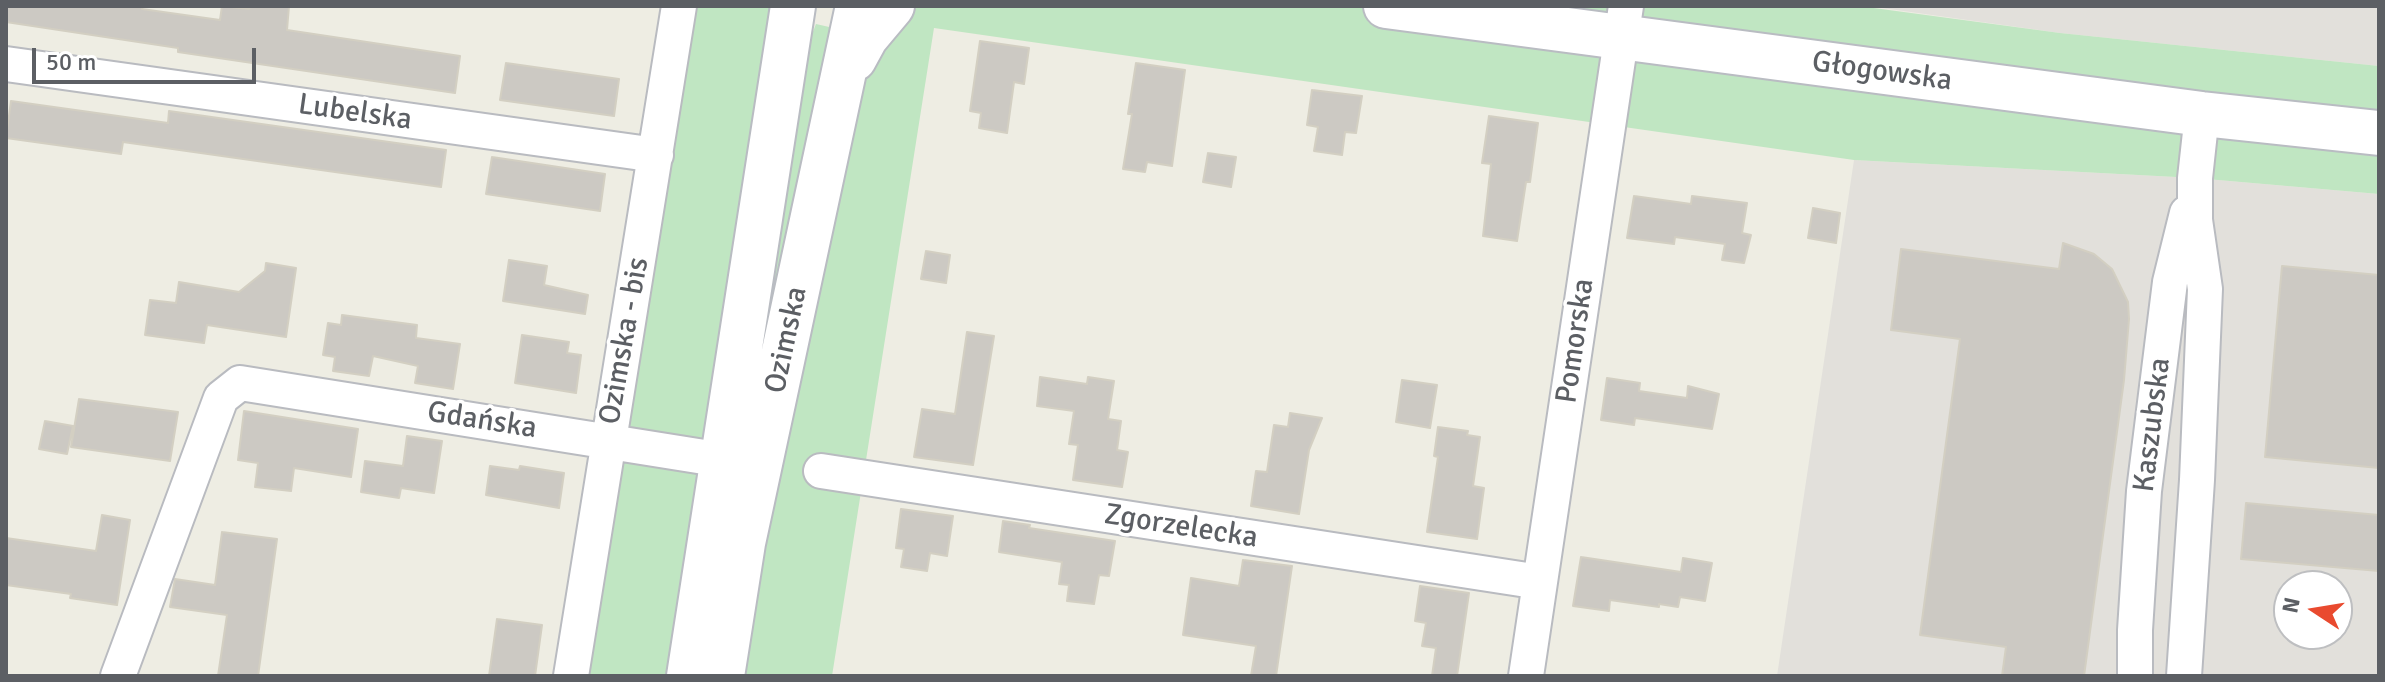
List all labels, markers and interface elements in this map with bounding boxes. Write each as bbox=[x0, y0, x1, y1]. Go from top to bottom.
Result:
scale bar bbox=[36, 32, 260, 82]
street label: Głogowska bbox=[1810, 44, 1954, 100]
text: 50 m bbox=[46, 47, 96, 77]
street label: Lubelska bbox=[296, 87, 414, 139]
street label: Ozimska - bis bbox=[593, 255, 657, 427]
street label: Pomorska bbox=[1549, 276, 1603, 406]
street label: Ozimska bbox=[758, 283, 816, 397]
street label: Kaszubska bbox=[2127, 356, 2179, 494]
street label: Gdańska bbox=[425, 395, 539, 447]
street label: Zgorzelecka bbox=[1102, 497, 1260, 557]
north arrow bbox=[2273, 570, 2353, 650]
text: N bbox=[2276, 595, 2306, 616]

